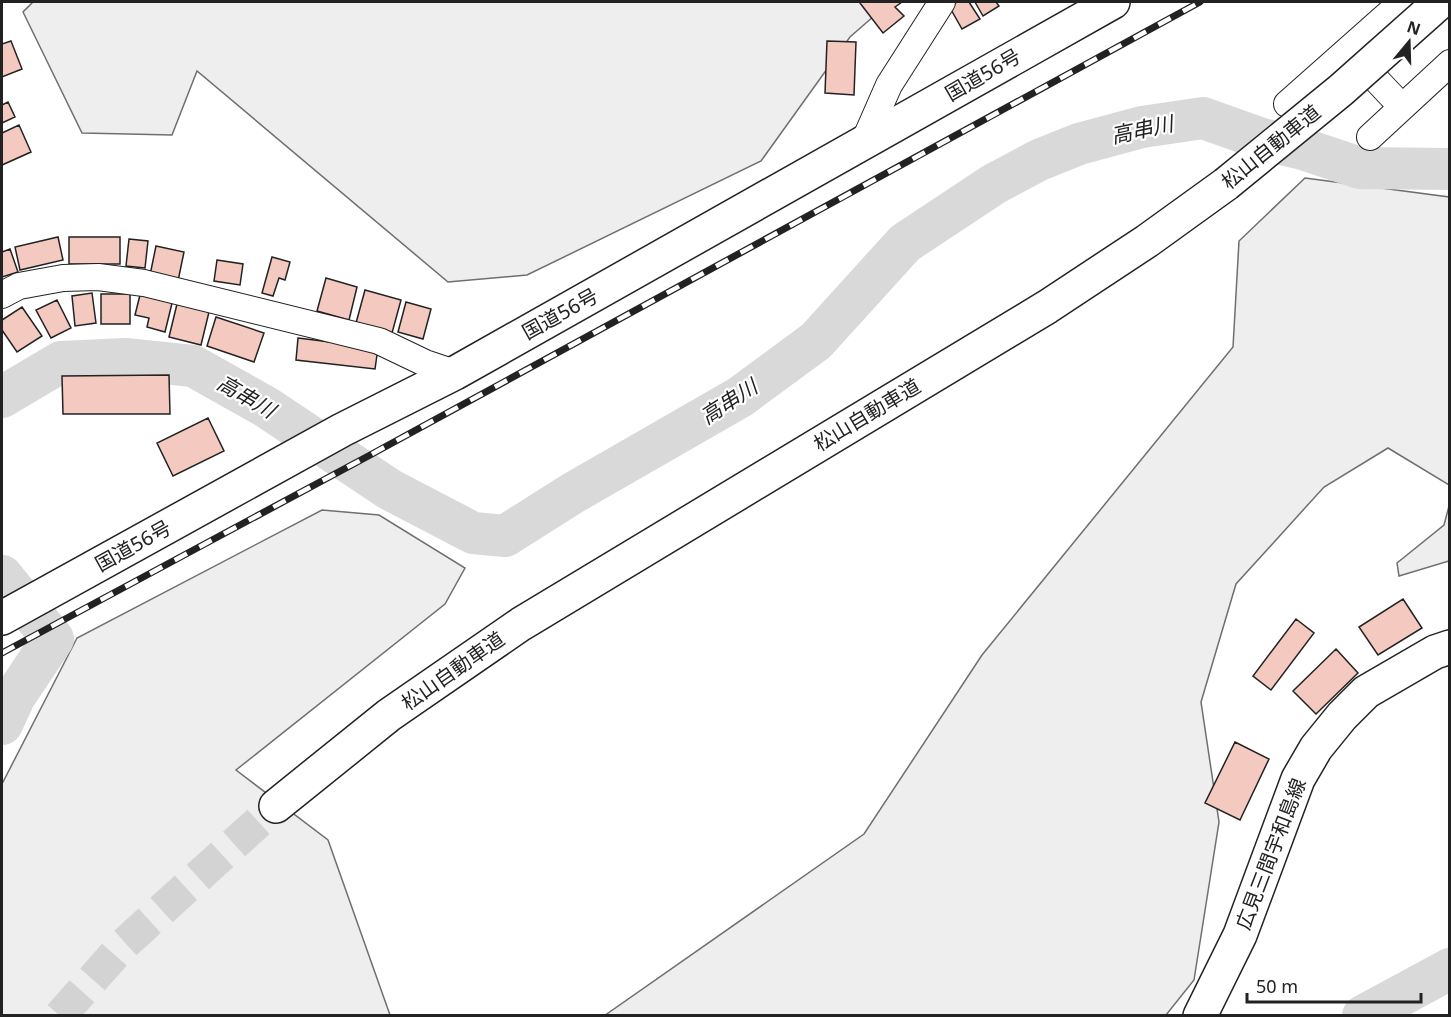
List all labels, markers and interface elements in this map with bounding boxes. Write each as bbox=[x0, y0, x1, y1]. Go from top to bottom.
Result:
north arrow bbox=[1379, 12, 1439, 72]
text: N bbox=[1404, 15, 1424, 40]
street label: 国道56号 bbox=[940, 42, 1025, 107]
street label: 松山自動車道 bbox=[1216, 98, 1326, 195]
water label: 高串川 bbox=[1108, 108, 1177, 149]
street label: 国道56号 bbox=[517, 282, 603, 345]
water label: 高串川 bbox=[212, 368, 283, 425]
water label: 高串川 bbox=[694, 371, 764, 430]
street label: 松山自動車道 bbox=[808, 372, 925, 457]
street label: 国道56号 bbox=[90, 514, 176, 577]
street label: 松山自動車道 bbox=[396, 625, 510, 716]
street label: 広見三間宇和島線 bbox=[1229, 774, 1312, 933]
scale bar bbox=[1247, 966, 1421, 1004]
text: 50 m bbox=[1256, 974, 1298, 998]

